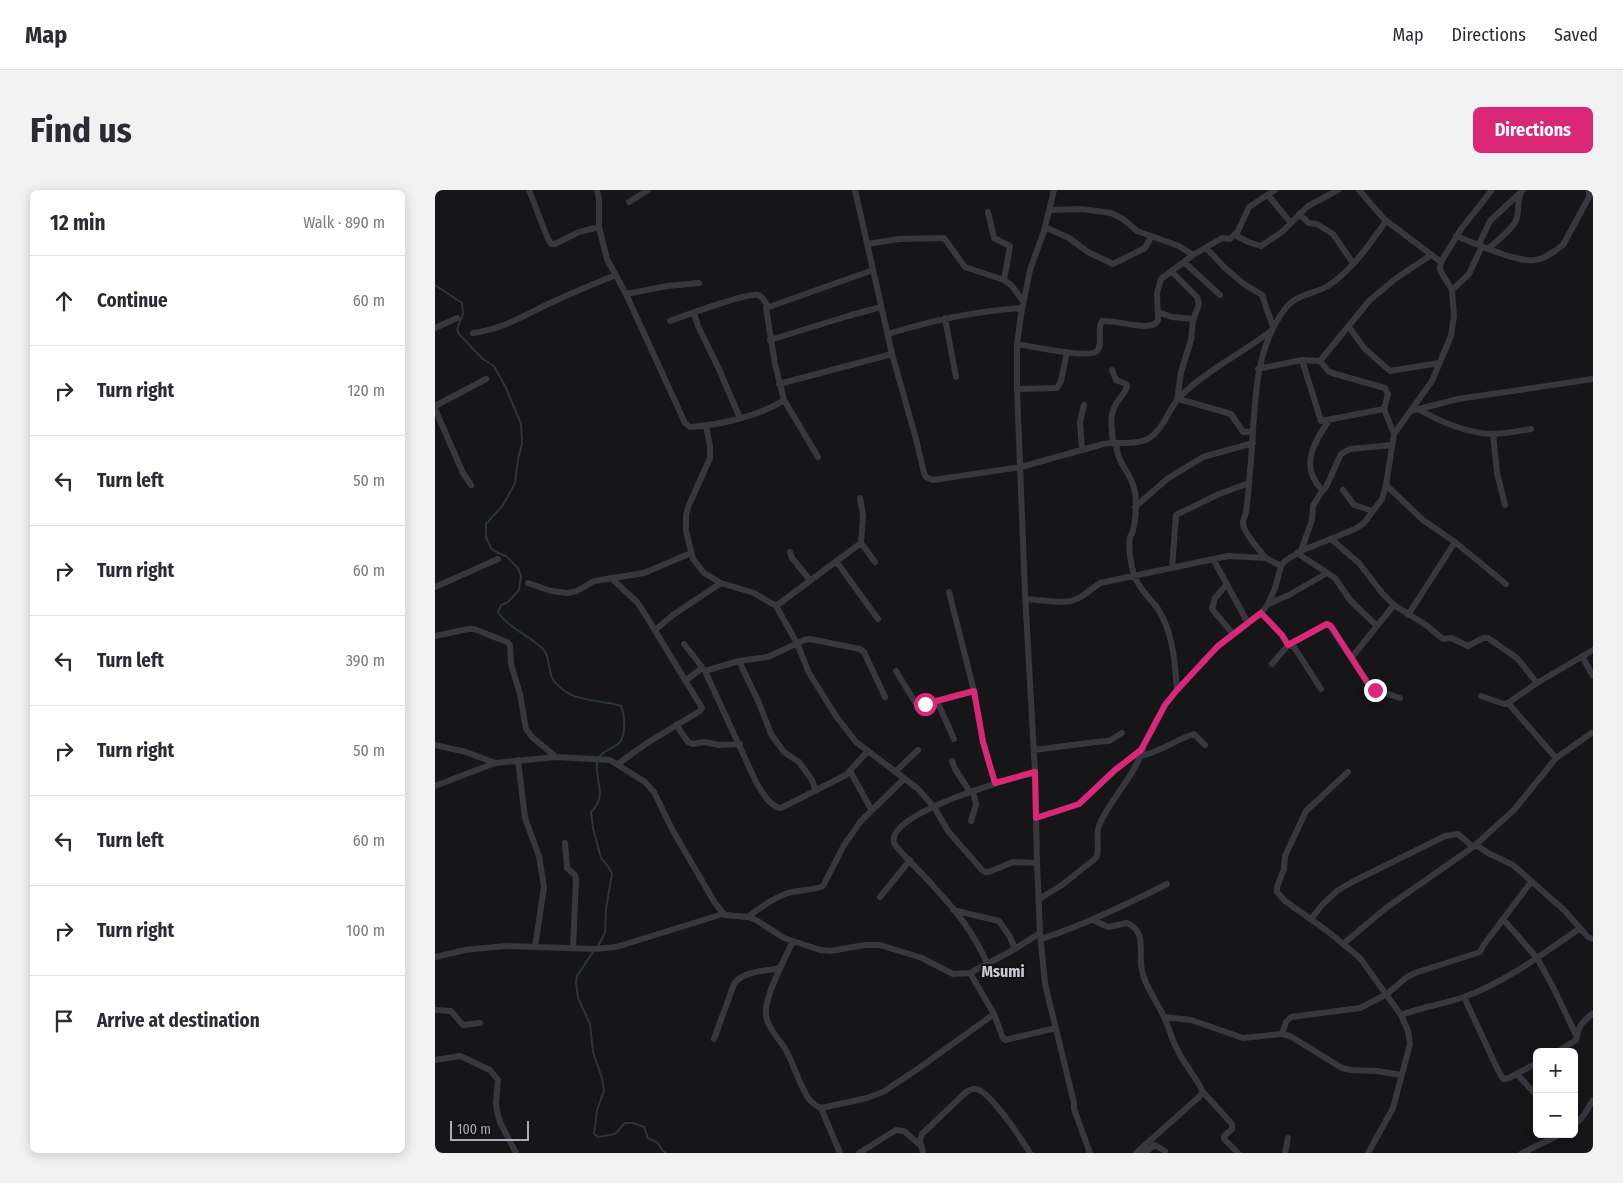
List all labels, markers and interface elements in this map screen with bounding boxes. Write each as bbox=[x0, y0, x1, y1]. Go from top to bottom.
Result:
text: Map bbox=[25, 21, 67, 49]
text: Map bbox=[1392, 24, 1424, 46]
text: Directions bbox=[1452, 24, 1526, 46]
text: Saved bbox=[1554, 24, 1598, 46]
button: Directions bbox=[1473, 107, 1593, 153]
text: Find us bbox=[30, 109, 132, 151]
text: 12 min bbox=[50, 210, 105, 236]
text: Walk · 890 m bbox=[303, 213, 385, 232]
icon: ahead bbox=[50, 287, 78, 315]
text: Continue bbox=[97, 289, 168, 312]
text: 60 m bbox=[353, 291, 385, 310]
icon: right bbox=[50, 377, 78, 405]
text: Turn right bbox=[97, 379, 174, 402]
text: 120 m bbox=[347, 381, 385, 400]
icon: left bbox=[50, 467, 78, 495]
text: Turn left bbox=[97, 469, 164, 492]
text: 50 m bbox=[353, 471, 385, 490]
icon: right bbox=[50, 557, 78, 585]
text: Turn right bbox=[97, 559, 174, 582]
text: 60 m bbox=[353, 561, 385, 580]
icon: left bbox=[50, 647, 78, 675]
text: Turn left bbox=[97, 649, 164, 672]
text: 390 m bbox=[346, 651, 385, 670]
route end bbox=[1364, 679, 1387, 702]
route start bbox=[914, 693, 937, 716]
icon: right bbox=[50, 737, 78, 765]
text: Turn right bbox=[97, 739, 174, 762]
text: 50 m bbox=[353, 741, 385, 760]
icon: left bbox=[50, 827, 78, 855]
text: Turn left bbox=[97, 829, 164, 852]
text: 60 m bbox=[353, 831, 385, 850]
icon: right bbox=[50, 917, 78, 945]
text: Turn right bbox=[97, 919, 174, 942]
text: 100 m bbox=[346, 921, 385, 940]
district label: Msumi bbox=[981, 962, 1025, 981]
icon: arrive bbox=[50, 1007, 78, 1035]
text: Arrive at destination bbox=[97, 1009, 260, 1032]
map controls bbox=[1533, 1048, 1578, 1138]
button: + bbox=[1533, 1048, 1578, 1093]
button: − bbox=[1533, 1093, 1578, 1138]
scale bar bbox=[450, 1118, 529, 1141]
text: 100 m bbox=[457, 1121, 491, 1138]

